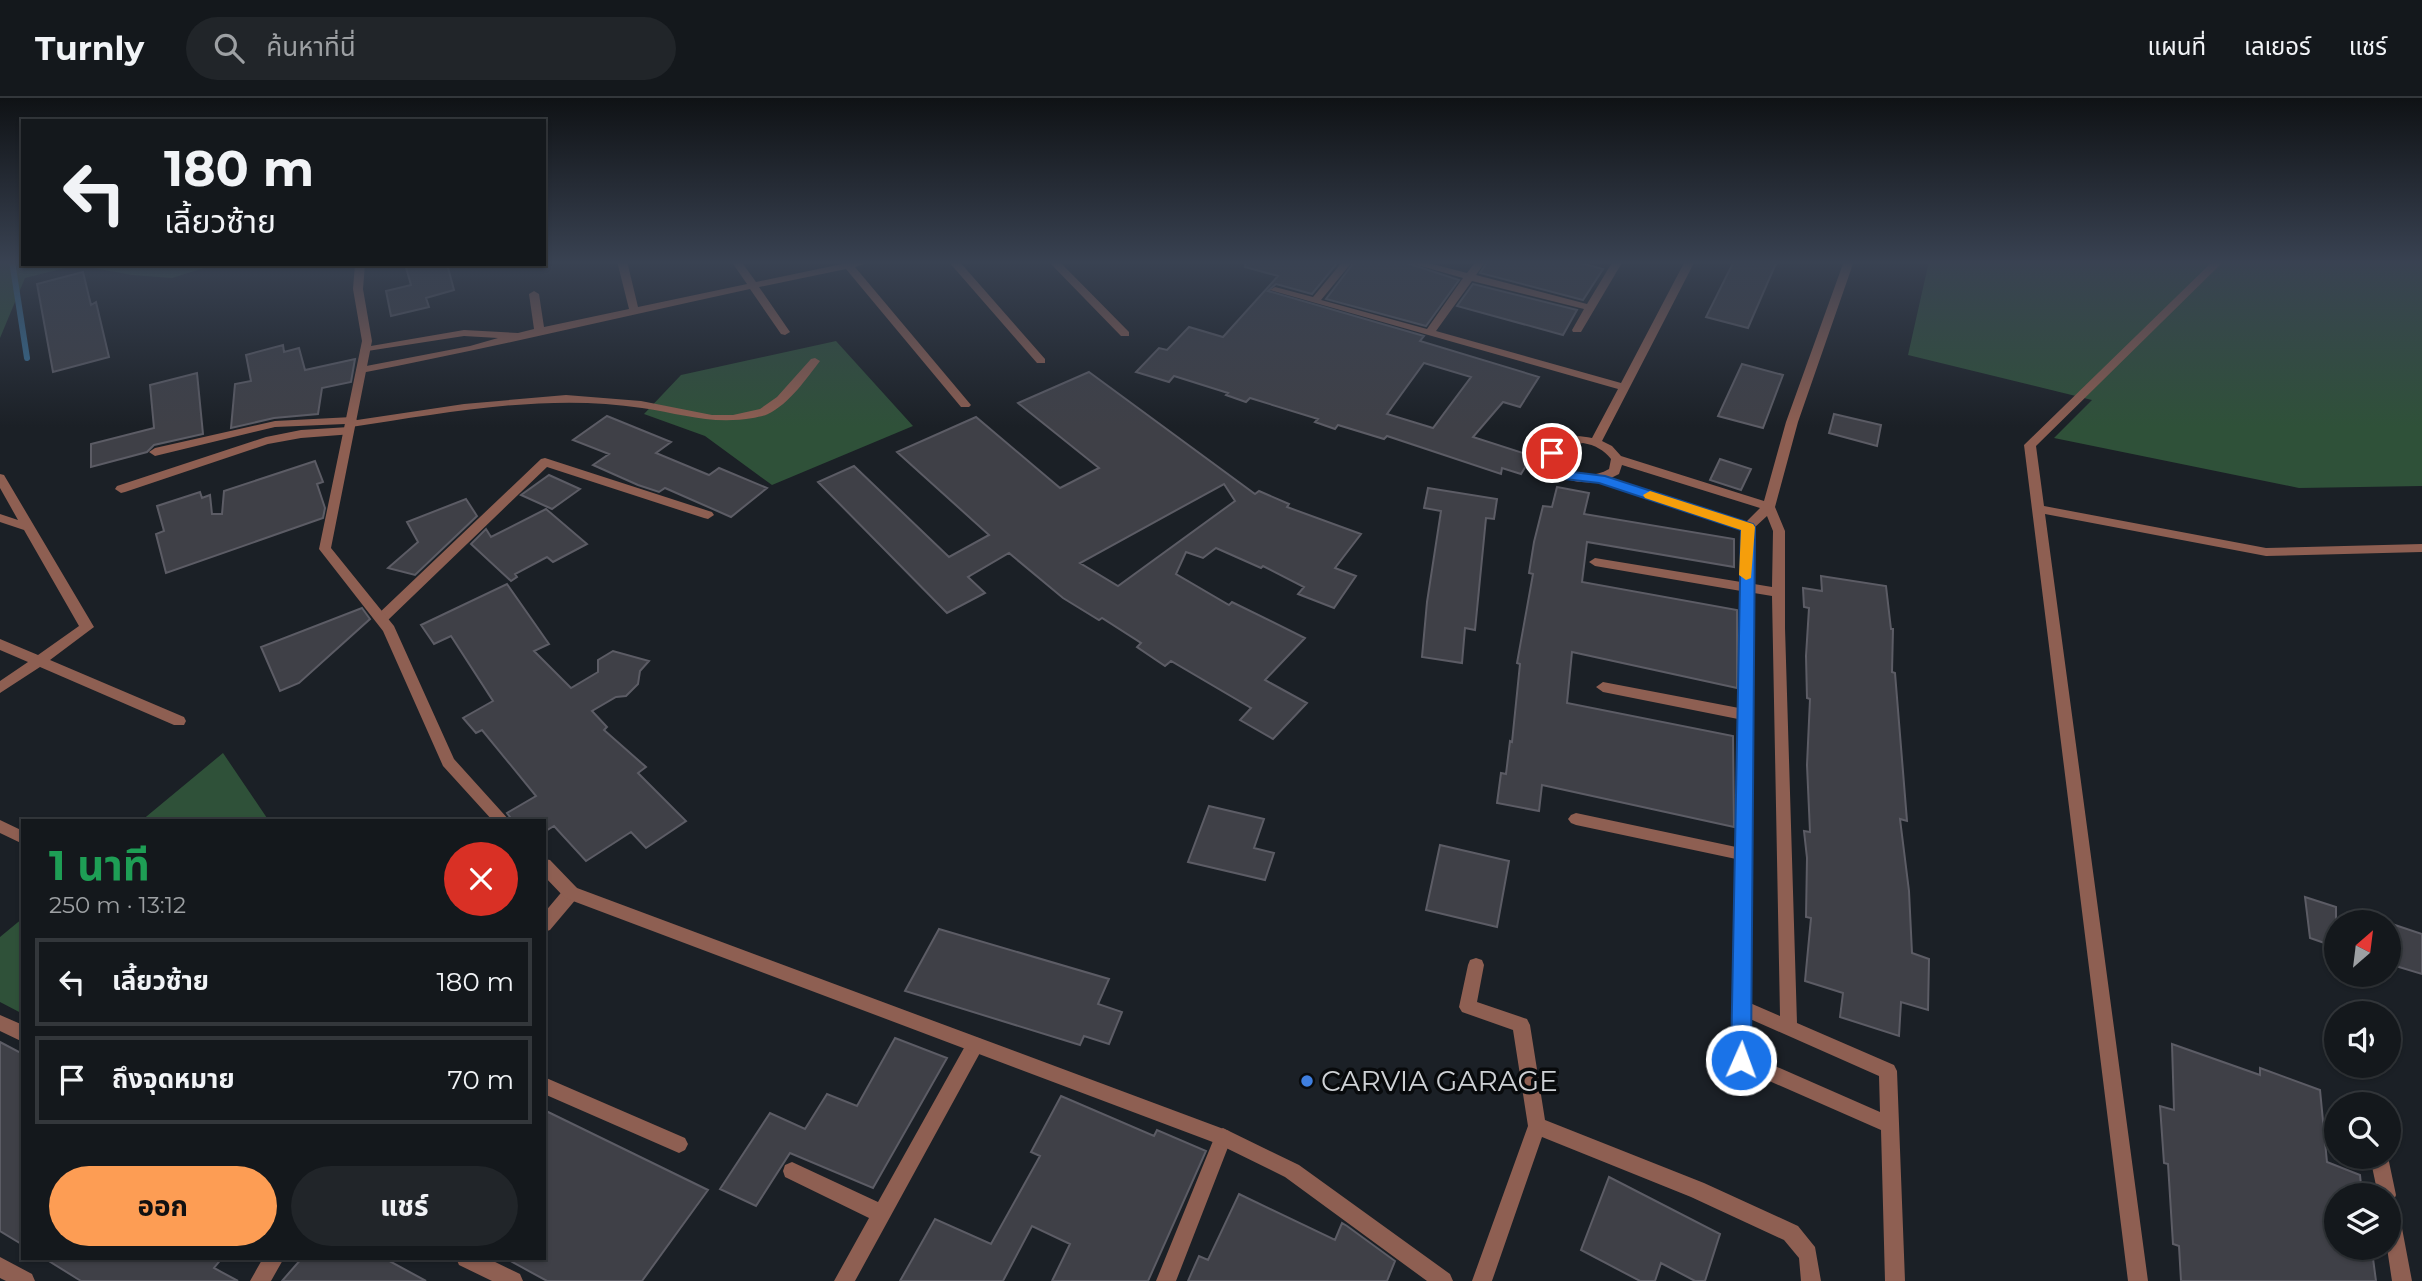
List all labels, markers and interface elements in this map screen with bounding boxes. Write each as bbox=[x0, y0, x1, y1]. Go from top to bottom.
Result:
search box bbox=[186, 17, 676, 80]
text: Turnly bbox=[35, 28, 144, 68]
icon: search bbox=[210, 29, 248, 67]
text: ค้นหาที่นี่ bbox=[266, 31, 356, 63]
text: แผนที่ bbox=[2148, 32, 2206, 61]
text: เลเยอร์ bbox=[2244, 32, 2311, 61]
text: แชร์ bbox=[2349, 32, 2387, 61]
text: 180 m bbox=[164, 139, 314, 198]
icon: left bbox=[49, 147, 140, 238]
text: เลี้ยวซ้าย bbox=[164, 202, 276, 241]
pin bbox=[1522, 423, 1582, 483]
icon: arrive bbox=[1533, 434, 1571, 472]
text: 1 นาที bbox=[49, 839, 150, 891]
button: close bbox=[444, 842, 518, 916]
text: 250 m · 13:12 bbox=[49, 891, 186, 919]
north arrow bbox=[2324, 910, 2401, 987]
map controls bbox=[2324, 910, 2401, 1260]
icon: left bbox=[53, 963, 91, 1001]
text: เลี้ยวซ้าย bbox=[112, 965, 209, 997]
text: 180 m bbox=[436, 966, 514, 998]
button: sound bbox=[2324, 1001, 2401, 1078]
position arrow bbox=[1704, 1023, 1778, 1097]
icon: arrive bbox=[53, 1061, 91, 1099]
text: ถึงจุดหมาย bbox=[112, 1063, 235, 1095]
text: 70 m bbox=[448, 1064, 514, 1096]
place label: CARVIA GARAGE bbox=[1321, 1064, 1558, 1098]
marker: CARVIA GARAGE bbox=[1299, 1073, 1315, 1089]
button: search bbox=[2324, 1092, 2401, 1169]
button: ออก bbox=[49, 1166, 277, 1246]
button: แชร์ bbox=[291, 1166, 518, 1246]
button: layers bbox=[2324, 1183, 2401, 1260]

